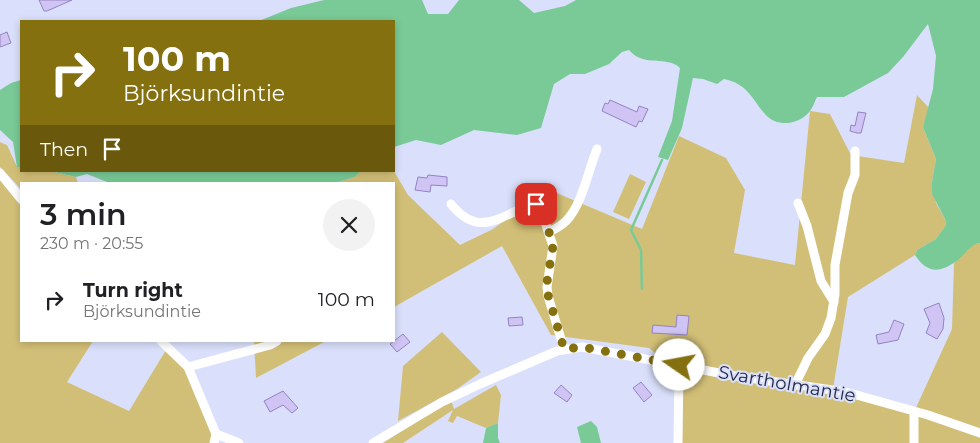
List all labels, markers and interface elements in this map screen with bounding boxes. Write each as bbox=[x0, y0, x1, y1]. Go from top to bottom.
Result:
text: 100 m bbox=[123, 37, 231, 80]
icon: right bbox=[40, 40, 105, 105]
text: Björksundintie bbox=[123, 80, 285, 107]
icon: arrive bbox=[98, 135, 126, 163]
text: Then bbox=[40, 138, 88, 161]
pin bbox=[515, 183, 557, 225]
icon: arrive bbox=[522, 190, 550, 218]
text: 3 min bbox=[40, 196, 127, 233]
button: close bbox=[323, 199, 375, 251]
text: 230 m · 20:55 bbox=[40, 234, 143, 253]
text: Turn right bbox=[83, 279, 183, 302]
icon: right bbox=[40, 286, 68, 314]
text: 100 m bbox=[318, 288, 375, 311]
text: Björksundintie bbox=[83, 302, 201, 321]
position arrow bbox=[652, 338, 704, 390]
street label: Svartholmantie bbox=[717, 361, 857, 407]

